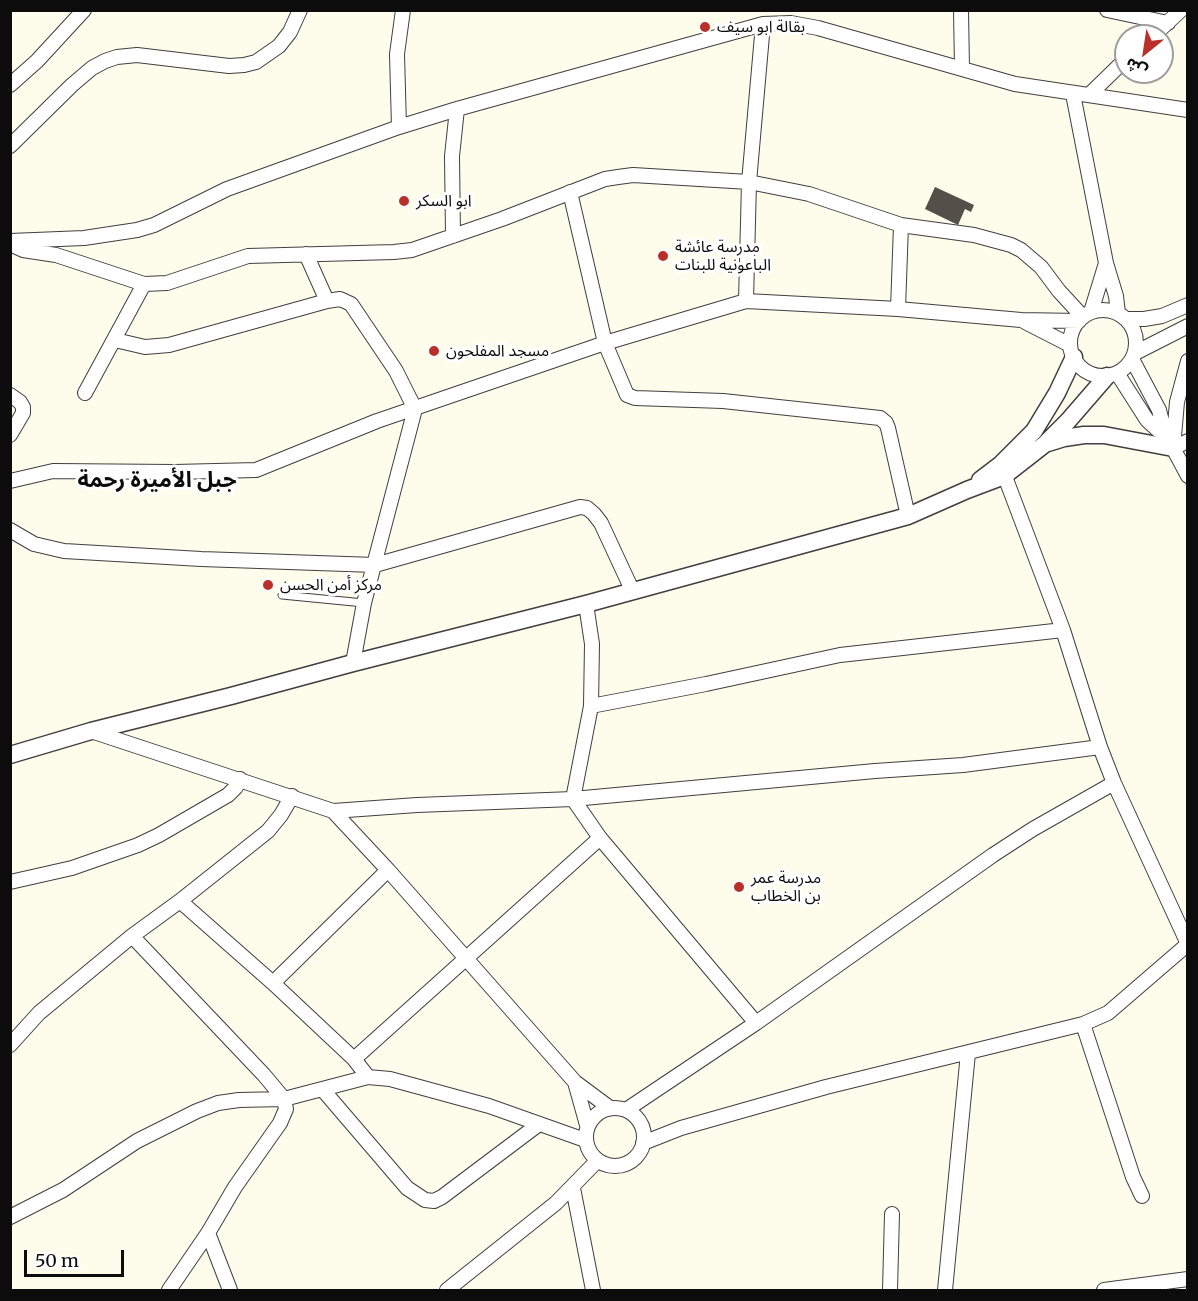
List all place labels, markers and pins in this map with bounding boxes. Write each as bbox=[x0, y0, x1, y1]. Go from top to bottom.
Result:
place label: بقالة ابو سيف bbox=[717, 17, 805, 37]
marker: بقالة ابو سيف bbox=[698, 20, 712, 34]
place label: ابو السكر bbox=[416, 191, 471, 211]
marker: ابو السكر bbox=[397, 194, 411, 208]
place label: مدرسة عائشة الباعونية للبنات bbox=[675, 237, 771, 275]
marker: مدرسة عائشة الباعونية للبنات bbox=[656, 249, 670, 263]
place label: مسجد المفلحون bbox=[446, 341, 549, 361]
marker: مسجد المفلحون bbox=[427, 344, 441, 358]
place label: مركز أمن الحسن bbox=[280, 575, 382, 595]
marker: مركز أمن الحسن bbox=[261, 578, 275, 592]
place label: مدرسة عمر بن الخطاب bbox=[751, 868, 821, 906]
marker: مدرسة عمر بن الخطاب bbox=[732, 880, 746, 894]

